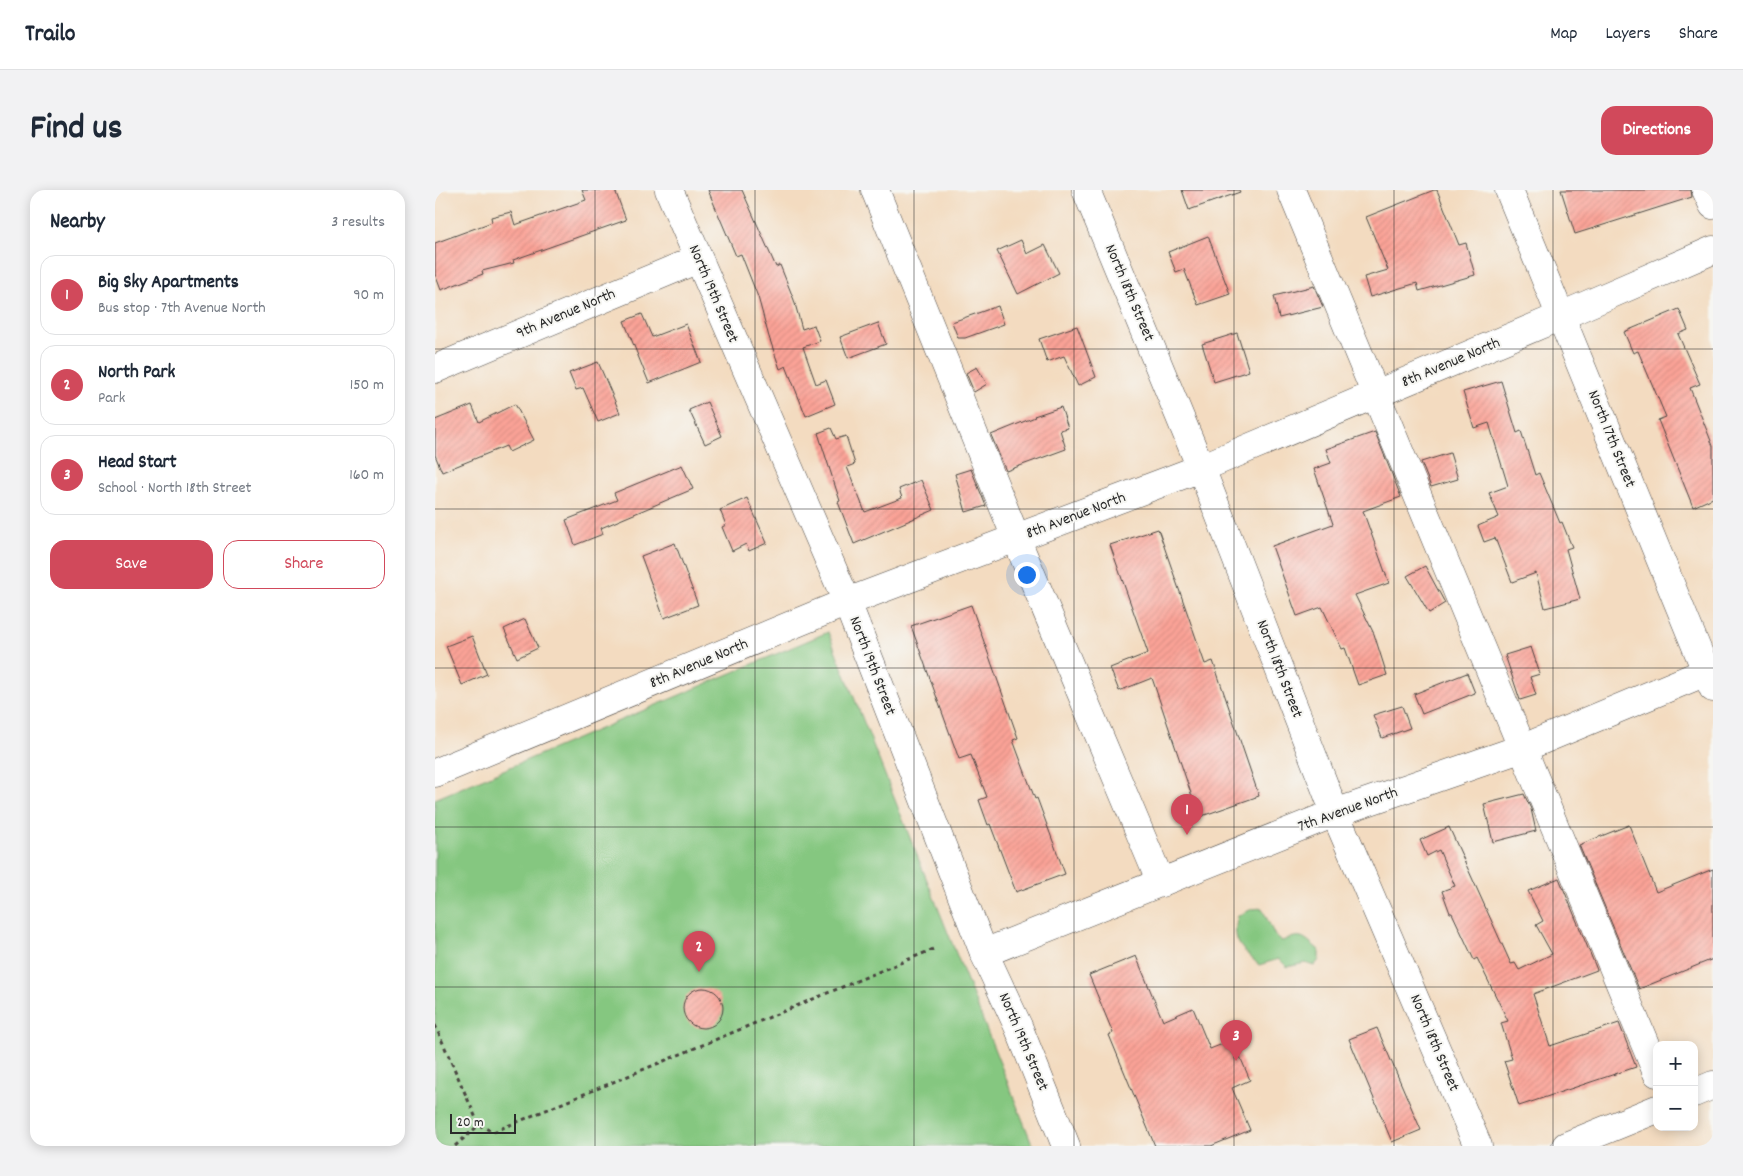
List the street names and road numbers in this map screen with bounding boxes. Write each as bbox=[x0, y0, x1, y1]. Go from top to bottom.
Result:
street label: North 19th Street bbox=[682, 241, 744, 347]
street label: North 18th Street bbox=[1098, 241, 1160, 345]
street label: 9th Avenue North bbox=[513, 283, 619, 345]
street label: 8th Avenue North bbox=[1398, 332, 1504, 394]
street label: North 17th Street bbox=[1581, 387, 1641, 491]
street label: 8th Avenue North bbox=[1023, 486, 1129, 546]
street label: North 19th Street bbox=[843, 613, 901, 719]
street label: North 18th Street bbox=[1250, 617, 1308, 722]
street label: 8th Avenue North bbox=[646, 633, 752, 695]
street label: 7th Avenue North bbox=[1295, 781, 1401, 839]
street label: North 19th Street bbox=[992, 989, 1054, 1095]
street label: North 18th Street bbox=[1403, 991, 1465, 1095]

